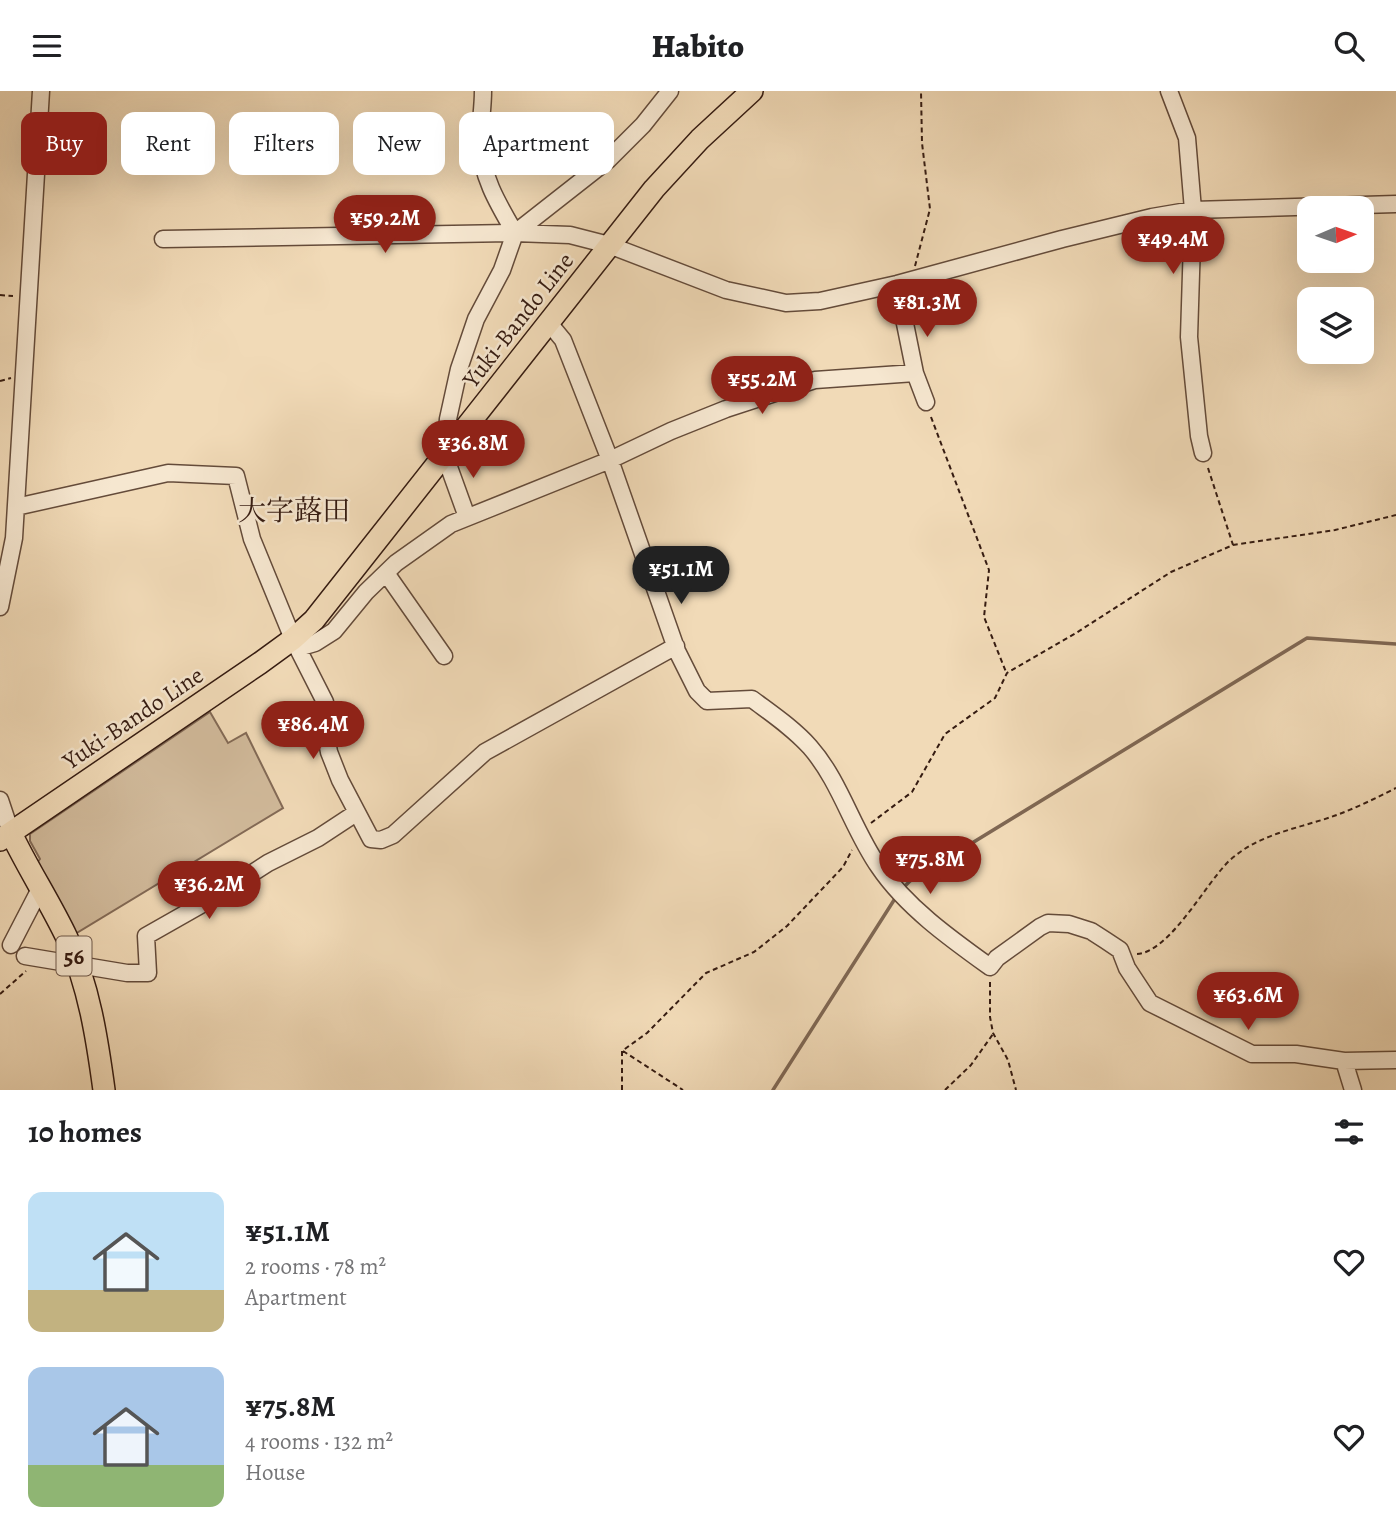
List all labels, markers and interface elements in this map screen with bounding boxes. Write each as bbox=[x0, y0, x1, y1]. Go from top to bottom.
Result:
text: Habito bbox=[652, 24, 744, 68]
icon: menu bbox=[28, 27, 66, 65]
icon: search bbox=[1330, 27, 1368, 65]
chip: Buy bbox=[21, 112, 107, 175]
chip: Rent bbox=[121, 112, 215, 175]
chip: Filters bbox=[229, 112, 339, 175]
chip: New bbox=[353, 112, 445, 175]
chip: Apartment bbox=[459, 112, 614, 175]
pin: ¥59.2M bbox=[328, 195, 442, 255]
north arrow bbox=[1297, 196, 1374, 273]
map controls bbox=[1297, 196, 1374, 364]
text: ¥59.2M bbox=[350, 202, 420, 233]
pin: ¥49.4M bbox=[1116, 216, 1230, 276]
text: ¥49.4M bbox=[1137, 223, 1209, 254]
street label: Yuki-Bando Line bbox=[454, 246, 581, 395]
pin: ¥81.3M bbox=[870, 279, 984, 339]
text: ¥81.3M bbox=[893, 286, 961, 317]
button: layers bbox=[1297, 287, 1374, 364]
pin: ¥55.2M bbox=[705, 357, 819, 416]
text: ¥55.2M bbox=[727, 363, 797, 394]
pin: ¥36.8M bbox=[416, 421, 530, 480]
text: ¥36.8M bbox=[438, 427, 508, 458]
district label: 大字蕗田 bbox=[238, 492, 350, 530]
pin: ¥51.1M bbox=[624, 547, 738, 606]
text: ¥51.1M bbox=[648, 553, 714, 584]
street label: Yuki-Bando Line bbox=[56, 659, 210, 778]
pin: ¥86.4M bbox=[256, 701, 370, 761]
text: ¥86.4M bbox=[277, 708, 349, 739]
pin: ¥75.8M bbox=[873, 837, 987, 896]
text: ¥75.8M bbox=[895, 843, 965, 874]
pin: ¥36.2M bbox=[152, 861, 266, 921]
text: ¥36.2M bbox=[174, 868, 244, 899]
road number: 56 bbox=[56, 937, 92, 975]
pin: ¥63.6M bbox=[1191, 972, 1305, 1032]
text: ¥63.6M bbox=[1213, 979, 1283, 1010]
text: 10 homes bbox=[28, 1112, 142, 1152]
icon: filters bbox=[1330, 1113, 1368, 1151]
text: ¥51.1M bbox=[245, 1211, 330, 1251]
icon: home bbox=[84, 1220, 168, 1304]
icon: heart bbox=[1330, 1243, 1368, 1281]
text: 2 rooms · 78 m² bbox=[245, 1251, 386, 1282]
text: Apartment bbox=[245, 1282, 347, 1313]
text: ¥75.8M bbox=[245, 1386, 336, 1426]
icon: home bbox=[84, 1395, 168, 1479]
icon: heart bbox=[1330, 1418, 1368, 1456]
text: 4 rooms · 132 m² bbox=[245, 1426, 393, 1457]
text: House bbox=[245, 1457, 305, 1488]

